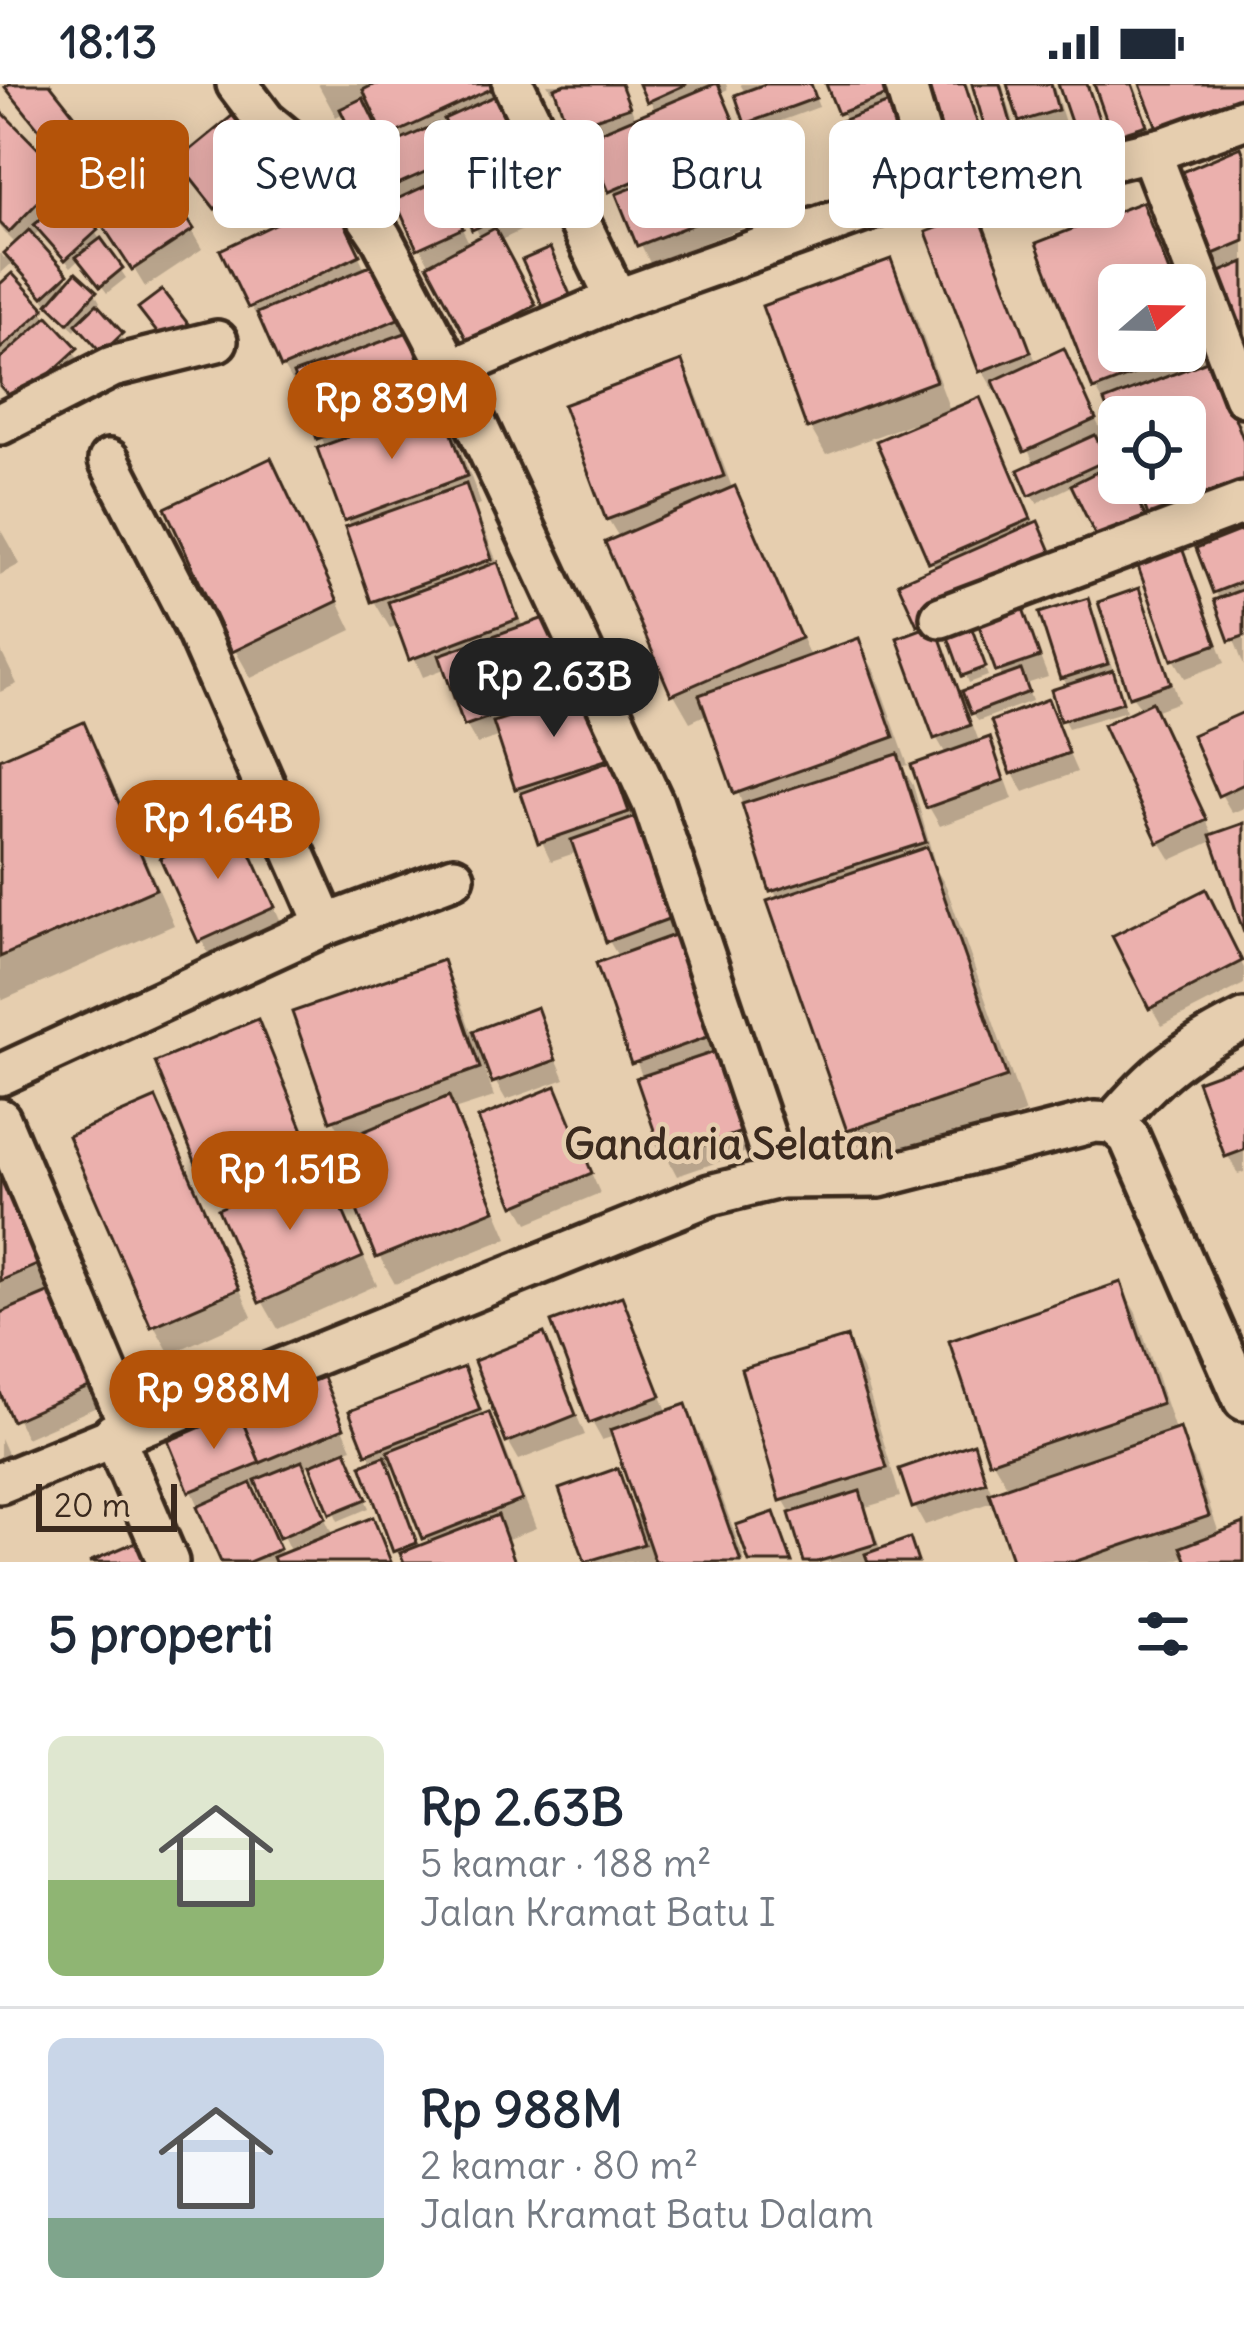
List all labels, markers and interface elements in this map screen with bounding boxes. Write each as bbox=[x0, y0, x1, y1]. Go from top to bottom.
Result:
text: 18:13 bbox=[60, 14, 157, 70]
chip: Beli bbox=[36, 120, 189, 228]
chip: Sewa bbox=[213, 120, 400, 228]
chip: Filter bbox=[424, 120, 604, 228]
chip: Baru bbox=[628, 120, 805, 228]
chip: Apartemen bbox=[829, 120, 1125, 228]
north arrow bbox=[1098, 264, 1206, 372]
map controls bbox=[1098, 264, 1206, 504]
pin: Rp 839M bbox=[281, 360, 503, 462]
text: Rp 839M bbox=[314, 374, 470, 423]
button: locate bbox=[1098, 396, 1206, 504]
pin: Rp 2.63B bbox=[430, 638, 678, 740]
text: Rp 2.63B bbox=[476, 652, 632, 701]
pin: Rp 1.64B bbox=[94, 780, 342, 882]
text: Rp 1.64B bbox=[143, 794, 293, 843]
district label: Gandaria Selatan bbox=[564, 1118, 894, 1170]
pin: Rp 1.51B bbox=[166, 1131, 414, 1233]
text: Rp 1.51B bbox=[218, 1145, 362, 1194]
pin: Rp 988M bbox=[103, 1350, 325, 1452]
text: Rp 988M bbox=[136, 1364, 292, 1413]
scale bar bbox=[36, 1478, 177, 1531]
text: 20 m bbox=[54, 1484, 131, 1526]
icon: filters bbox=[1130, 1601, 1196, 1667]
text: 5 properti bbox=[48, 1602, 274, 1666]
text: Rp 2.63B bbox=[420, 1775, 624, 1839]
icon: home bbox=[144, 1784, 288, 1928]
text: 5 kamar · 188 m² bbox=[420, 1839, 712, 1888]
text: Jalan Kramat Batu I bbox=[420, 1888, 776, 1937]
text: Rp 988M bbox=[420, 2077, 623, 2141]
icon: home bbox=[144, 2086, 288, 2230]
text: 2 kamar · 80 m² bbox=[420, 2141, 698, 2190]
text: Jalan Kramat Batu Dalam bbox=[420, 2190, 874, 2239]

